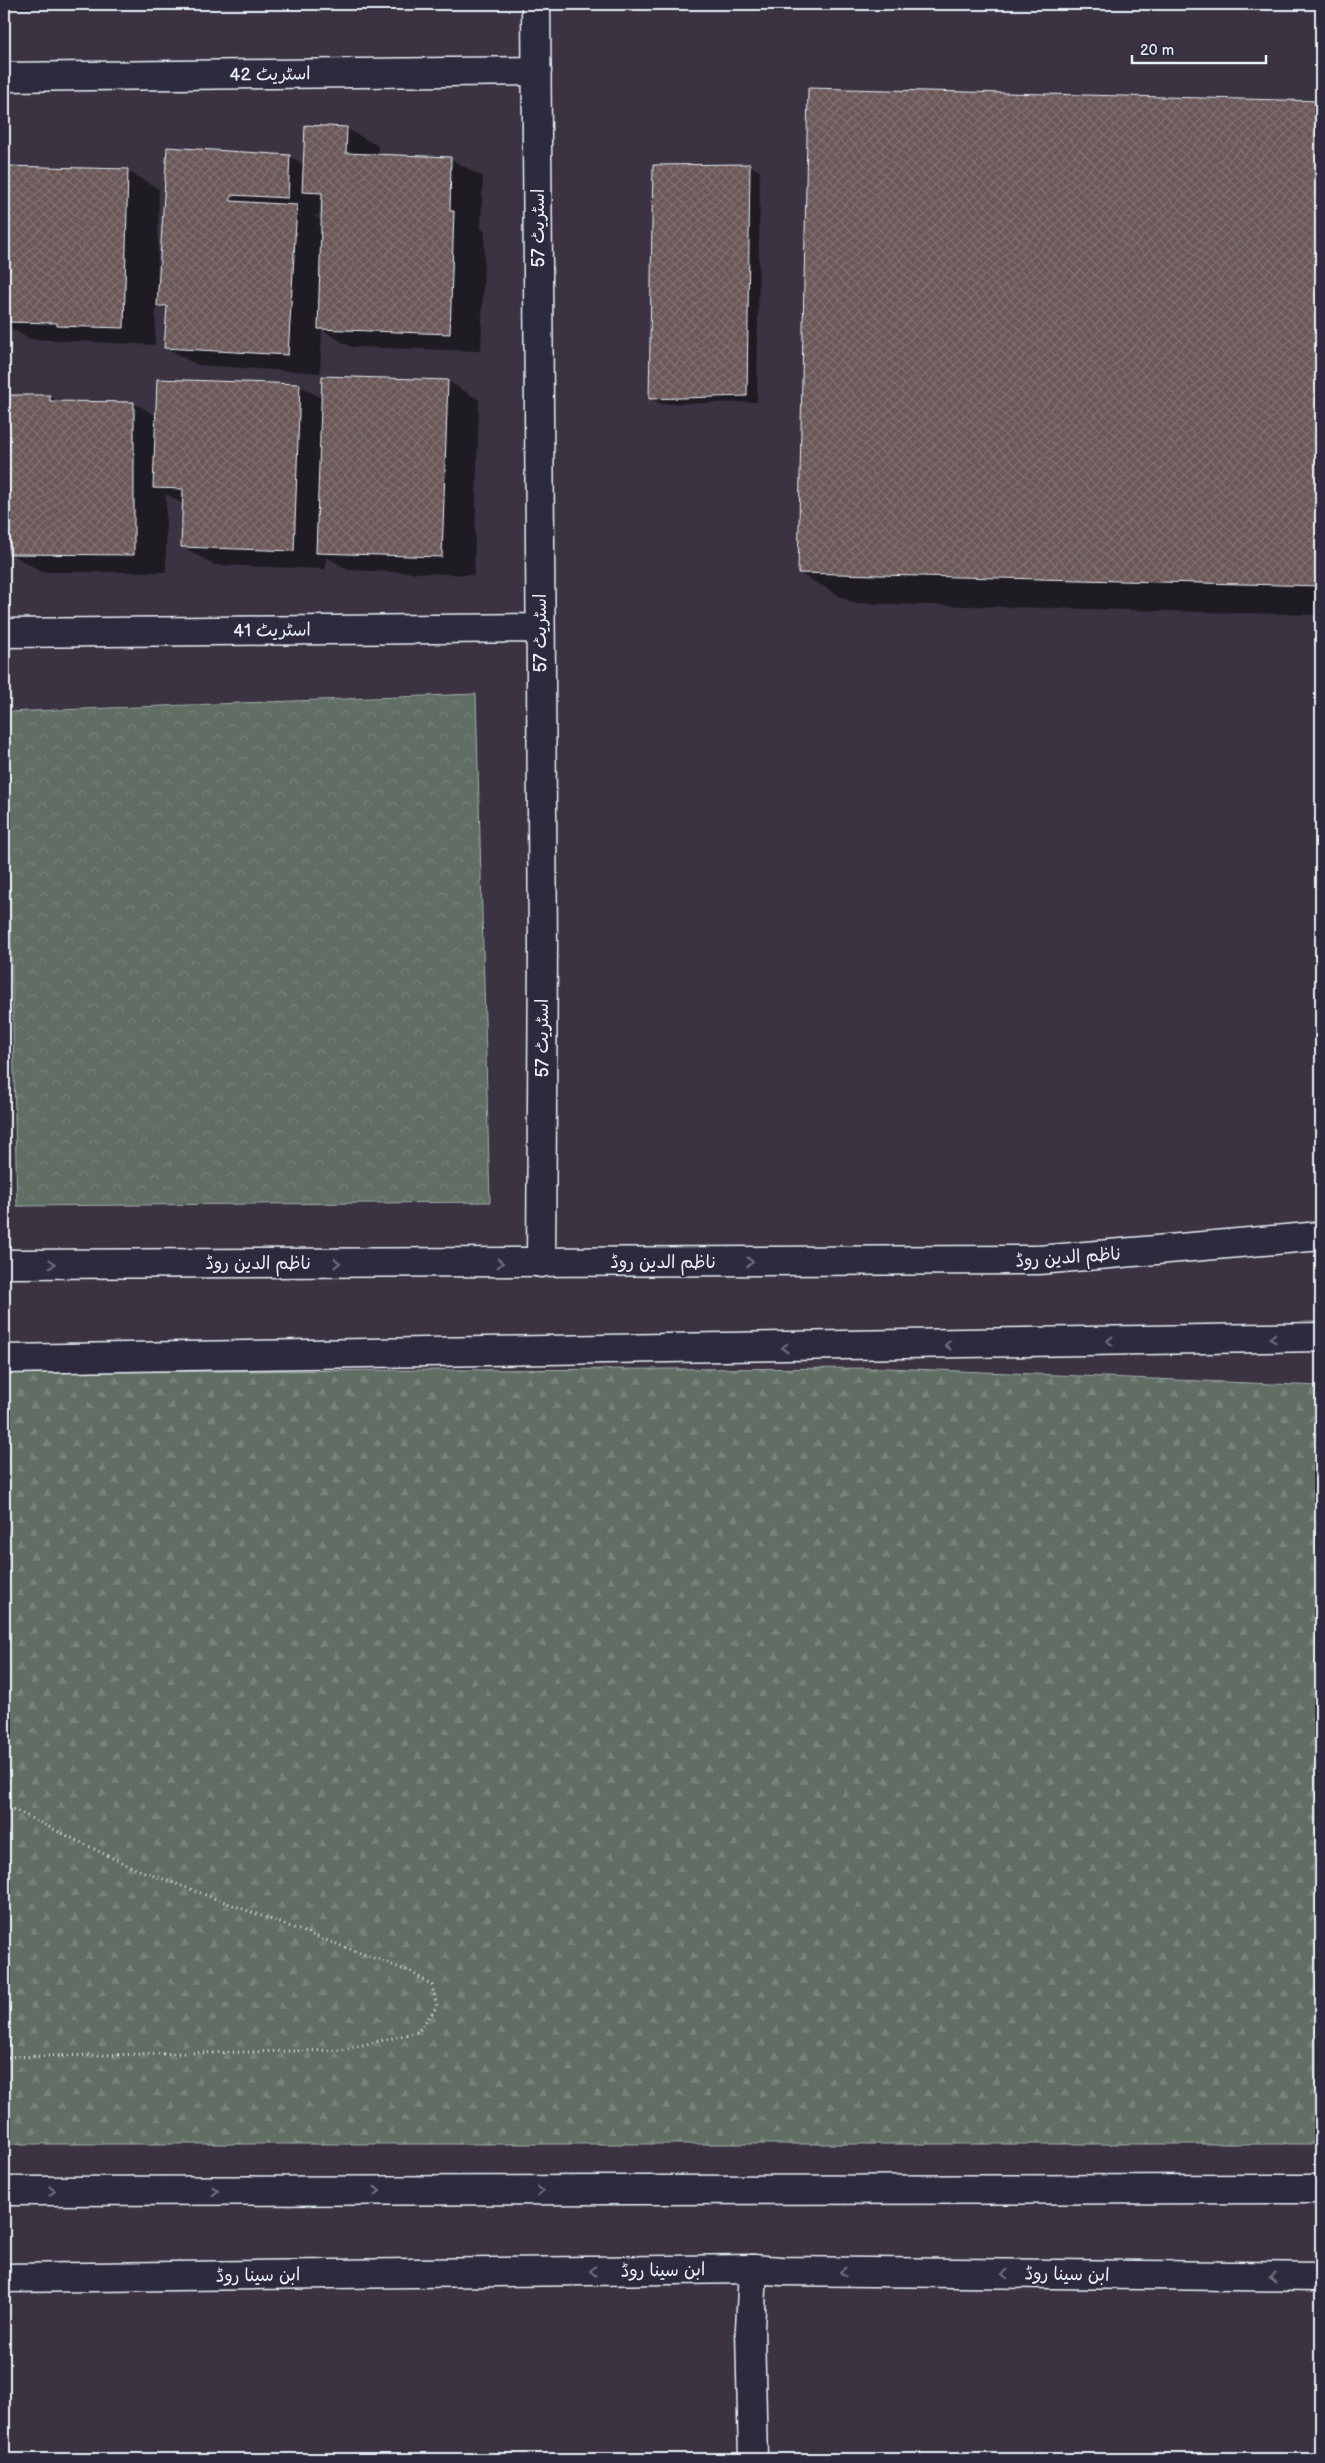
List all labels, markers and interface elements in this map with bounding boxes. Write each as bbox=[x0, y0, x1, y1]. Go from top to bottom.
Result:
scale bar bbox=[1132, 32, 1266, 64]
text: 20 m bbox=[1140, 41, 1174, 60]
street label: اسٹریٹ 42 bbox=[229, 63, 311, 86]
street label: اسٹریٹ 57 bbox=[528, 189, 549, 267]
street label: اسٹریٹ 57 bbox=[530, 594, 551, 672]
street label: اسٹریٹ 41 bbox=[233, 619, 311, 642]
street label: اسٹریٹ 57 bbox=[532, 999, 553, 1077]
street label: ناظم الدین روڈ bbox=[1015, 1243, 1122, 1275]
street label: ناظم الدین روڈ bbox=[610, 1252, 716, 1276]
street label: ناظم الدین روڈ bbox=[205, 1253, 311, 1277]
one-way arrow bbox=[746, 1257, 754, 1267]
one-way arrow bbox=[334, 1258, 342, 1268]
one-way arrow bbox=[496, 1258, 504, 1268]
one-way arrow bbox=[49, 1259, 57, 1269]
one-way arrow bbox=[1268, 1333, 1276, 1344]
one-way arrow bbox=[1106, 1336, 1114, 1347]
one-way arrow bbox=[943, 1339, 951, 1350]
one-way arrow bbox=[781, 1342, 789, 1353]
one-way arrow bbox=[49, 2186, 57, 2196]
one-way arrow bbox=[212, 2186, 219, 2196]
one-way arrow bbox=[374, 2186, 382, 2196]
one-way arrow bbox=[536, 2186, 544, 2196]
street label: ابن سینا روڈ bbox=[620, 2259, 706, 2282]
street label: ابن سینا روڈ bbox=[1024, 2263, 1110, 2286]
street label: ابن سینا روڈ bbox=[215, 2264, 301, 2287]
one-way arrow bbox=[588, 2266, 596, 2276]
one-way arrow bbox=[838, 2267, 846, 2277]
one-way arrow bbox=[1001, 2269, 1008, 2279]
one-way arrow bbox=[1268, 2271, 1276, 2282]

